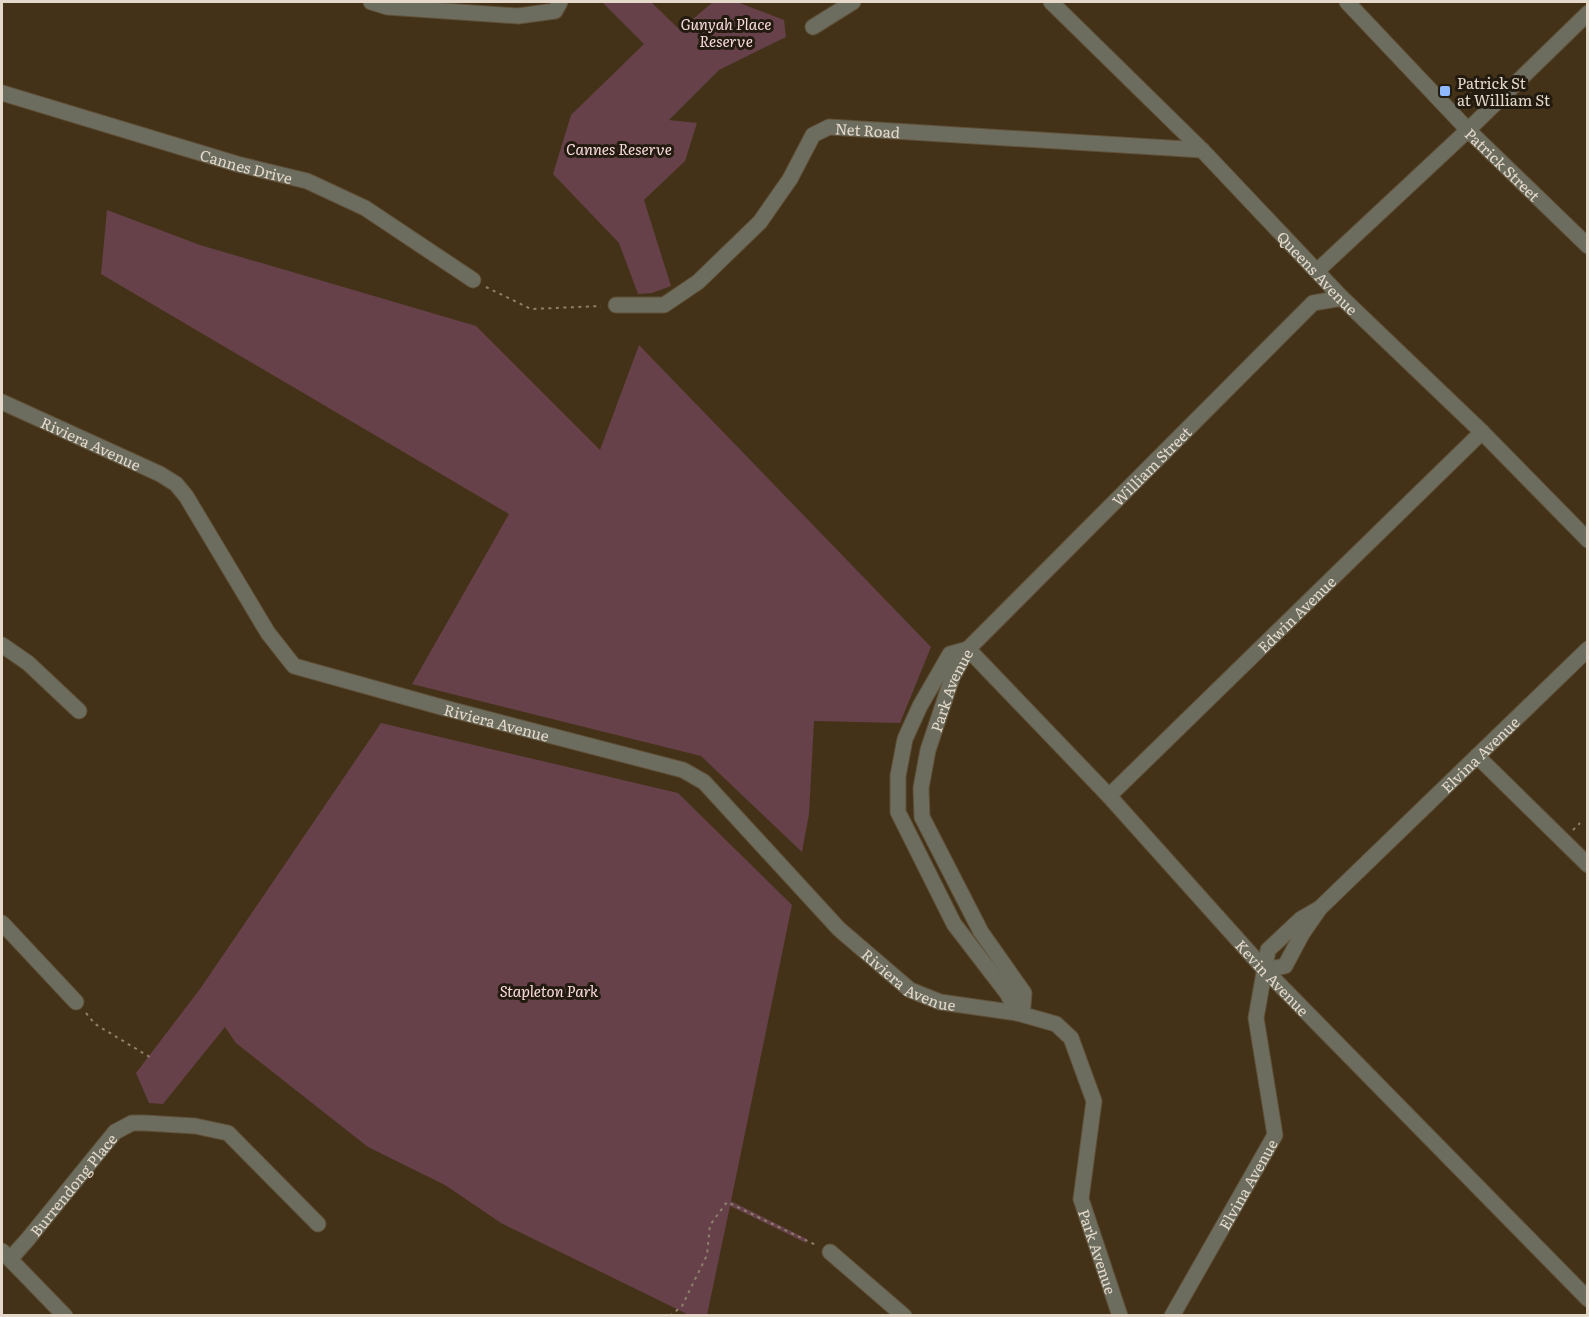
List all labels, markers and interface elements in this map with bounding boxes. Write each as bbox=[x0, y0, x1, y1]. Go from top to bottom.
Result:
park label: Gunyah Place Reserve bbox=[681, 12, 771, 52]
place label: Patrick St at William St bbox=[1457, 71, 1550, 111]
marker: Patrick St at William St bbox=[1438, 84, 1452, 98]
street label: Net Road bbox=[835, 116, 901, 143]
street label: Patrick Street bbox=[1460, 122, 1546, 206]
park label: Cannes Reserve bbox=[566, 137, 672, 160]
street label: Cannes Drive bbox=[197, 142, 295, 189]
street label: Queens Avenue bbox=[1272, 225, 1364, 320]
street label: Riviera Avenue bbox=[37, 410, 145, 476]
street label: William Street bbox=[1106, 420, 1196, 511]
street label: Edwin Avenue bbox=[1251, 570, 1341, 658]
street label: Park Avenue bbox=[923, 644, 978, 735]
street label: Riviera Avenue bbox=[442, 697, 552, 746]
street label: Elvina Avenue bbox=[1435, 710, 1524, 797]
street label: Kevin Avenue bbox=[1231, 934, 1315, 1021]
street label: Riviera Avenue bbox=[857, 942, 957, 1016]
park label: Stapleton Park bbox=[500, 979, 599, 1002]
street label: Burrendong Place bbox=[23, 1128, 122, 1241]
street label: Elvina Avenue bbox=[1212, 1134, 1282, 1234]
street label: Park Avenue bbox=[1073, 1206, 1123, 1297]

